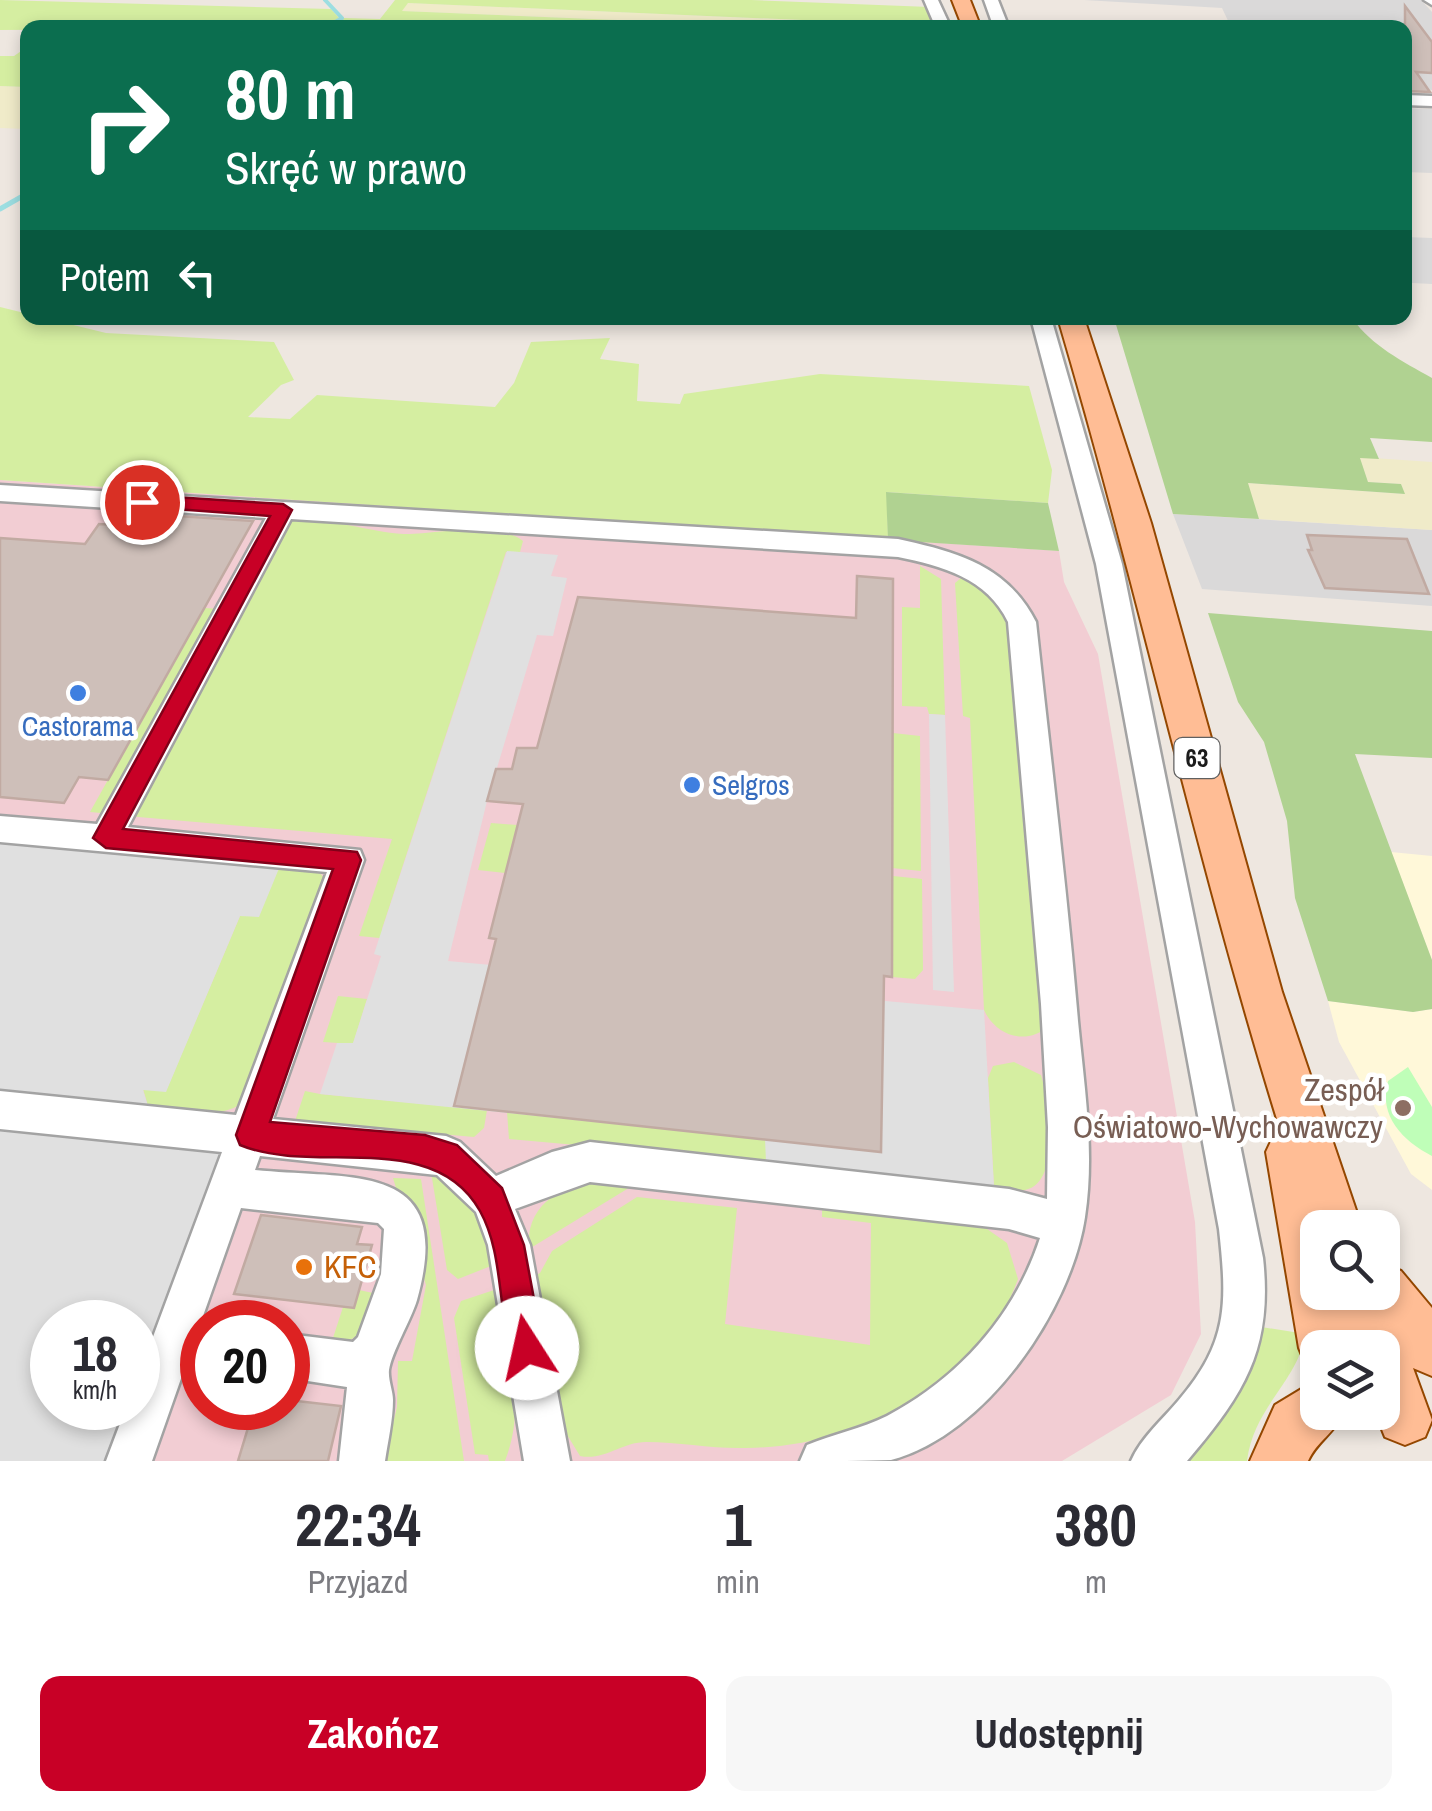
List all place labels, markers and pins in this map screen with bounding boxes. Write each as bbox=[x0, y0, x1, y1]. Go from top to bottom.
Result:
pin bbox=[100, 460, 185, 545]
marker: Castorama bbox=[67, 682, 89, 704]
place label: Castorama bbox=[22, 707, 134, 745]
place label: Selgros bbox=[712, 766, 790, 804]
marker: Selgros bbox=[681, 774, 703, 796]
place label: Zespół Oświatowo-Wychowawczy bbox=[1073, 1068, 1385, 1148]
marker: Zespół Oświatowo-Wychowawczy bbox=[1392, 1097, 1414, 1119]
place label: KFC bbox=[324, 1245, 376, 1288]
marker: KFC bbox=[293, 1256, 315, 1278]

